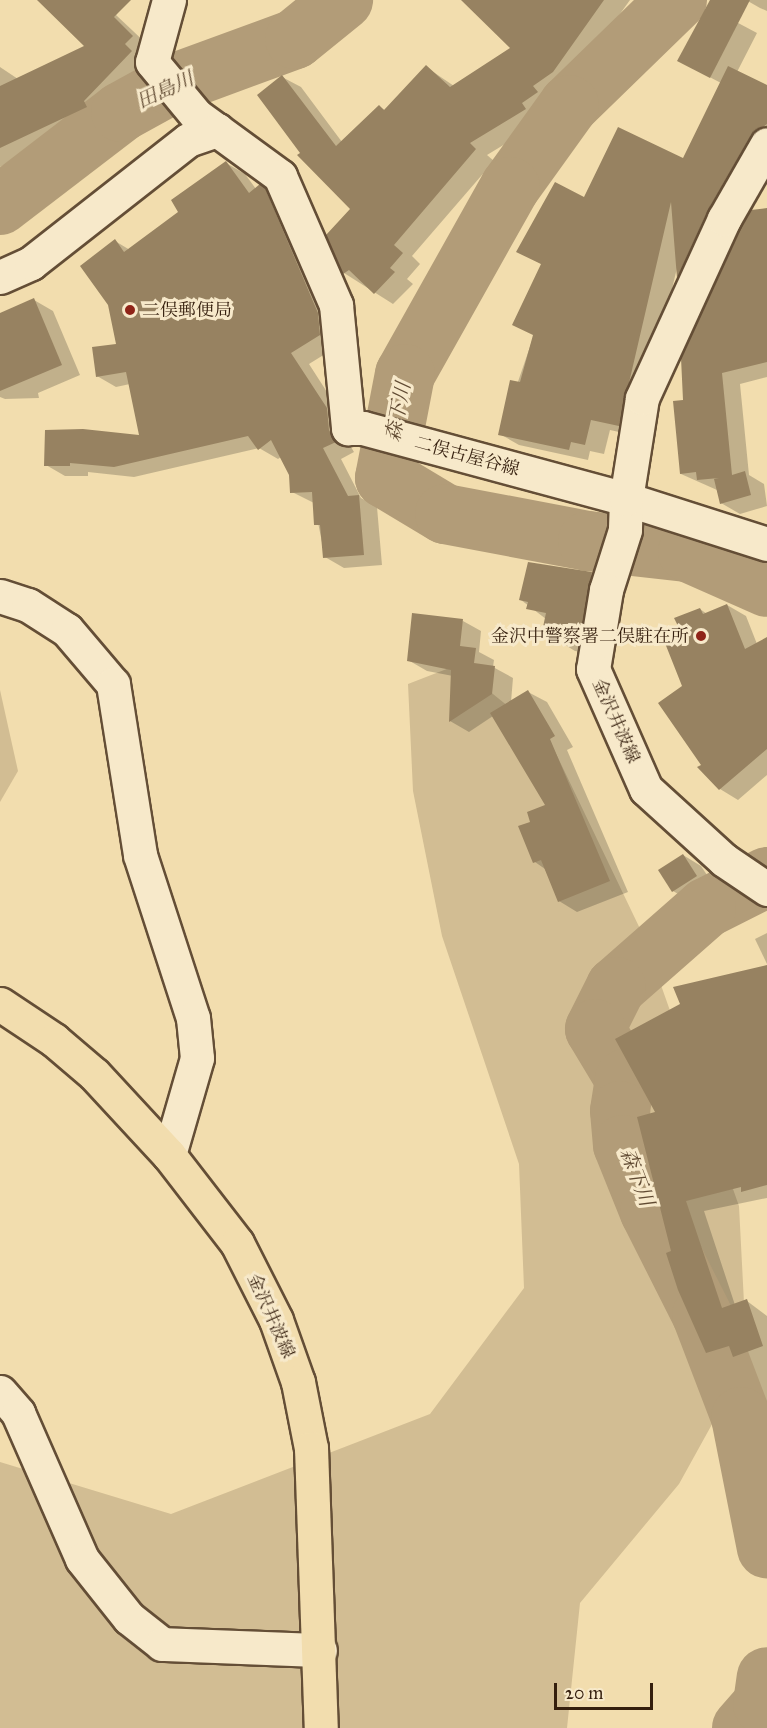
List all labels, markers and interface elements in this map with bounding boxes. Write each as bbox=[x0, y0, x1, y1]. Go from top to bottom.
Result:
water label: 田島川 bbox=[133, 66, 197, 114]
place label: 二俣郵便局 bbox=[142, 299, 232, 321]
marker: 二俣郵便局 bbox=[123, 303, 137, 317]
water label: 森下川 bbox=[380, 380, 416, 444]
street label: 二俣古屋谷線 bbox=[412, 432, 522, 480]
place label: 金沢中警察署二俣駐在所 bbox=[491, 625, 689, 647]
marker: 金沢中警察署二俣駐在所 bbox=[694, 629, 708, 643]
street label: 金沢井波線 bbox=[588, 675, 644, 767]
water label: 森下川 bbox=[615, 1145, 659, 1209]
street label: 金沢井波線 bbox=[243, 1270, 299, 1362]
scale bar bbox=[557, 1671, 656, 1709]
text: 20 m bbox=[565, 1682, 603, 1704]

